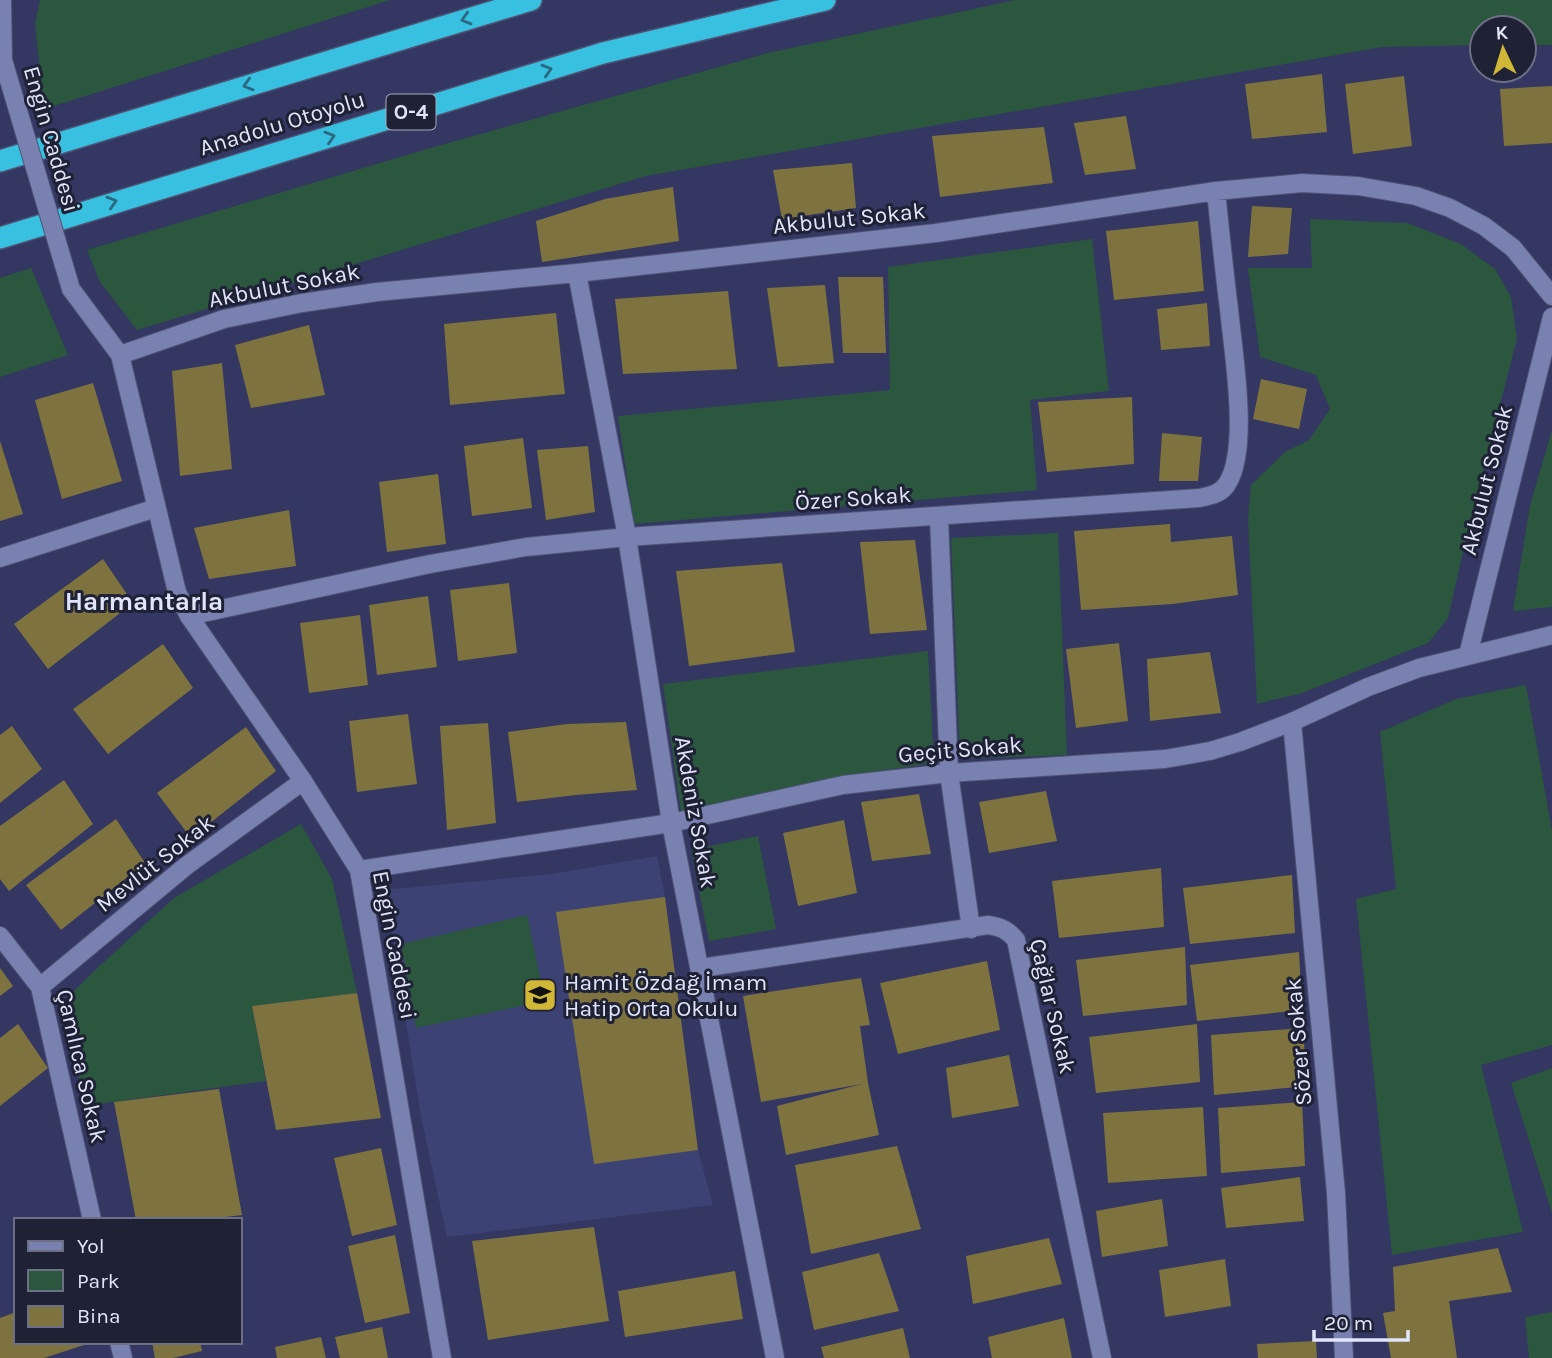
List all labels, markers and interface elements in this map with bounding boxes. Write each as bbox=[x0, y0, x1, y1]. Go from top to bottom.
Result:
one-way arrow bbox=[460, 11, 472, 25]
north arrow bbox=[1468, 14, 1538, 84]
text: K bbox=[1495, 22, 1509, 44]
street label: Engin Caddesi bbox=[18, 63, 85, 215]
one-way arrow bbox=[540, 64, 553, 78]
one-way arrow bbox=[242, 77, 255, 91]
street label: Anadolu Otoyolu bbox=[196, 85, 368, 161]
road number: O-4 bbox=[386, 94, 436, 130]
one-way arrow bbox=[323, 130, 335, 145]
one-way arrow bbox=[105, 195, 117, 210]
street label: Akbulut Sokak bbox=[771, 197, 927, 240]
street label: Akbulut Sokak bbox=[206, 258, 362, 313]
street label: Akbulut Sokak bbox=[1455, 402, 1518, 558]
street label: Özer Sokak bbox=[794, 481, 912, 516]
district label: Harmantarla bbox=[65, 586, 223, 617]
street label: Geçit Sokak bbox=[897, 731, 1023, 768]
street label: Akdeniz Sokak bbox=[669, 734, 722, 890]
street label: Mevlüt Sokak bbox=[91, 809, 220, 918]
street label: Engin Caddesi bbox=[367, 869, 422, 1022]
street label: Çağlar Sokak bbox=[1024, 936, 1081, 1076]
place label: Hamit Özdağ İmam Hatip Orta Okulu bbox=[564, 969, 767, 1022]
school or university icon: Hamit Özdağ İmam Hatip Orta Okulu bbox=[521, 976, 559, 1014]
street label: Sözer Sokak bbox=[1279, 977, 1318, 1107]
street label: Çamlıca Sokak bbox=[51, 987, 112, 1145]
legend bbox=[14, 1218, 242, 1344]
text: Yol bbox=[77, 1234, 105, 1258]
text: Park bbox=[77, 1269, 120, 1293]
scale bar bbox=[1314, 1298, 1408, 1342]
text: Bina bbox=[77, 1304, 121, 1328]
text: 20 m bbox=[1324, 1311, 1373, 1335]

